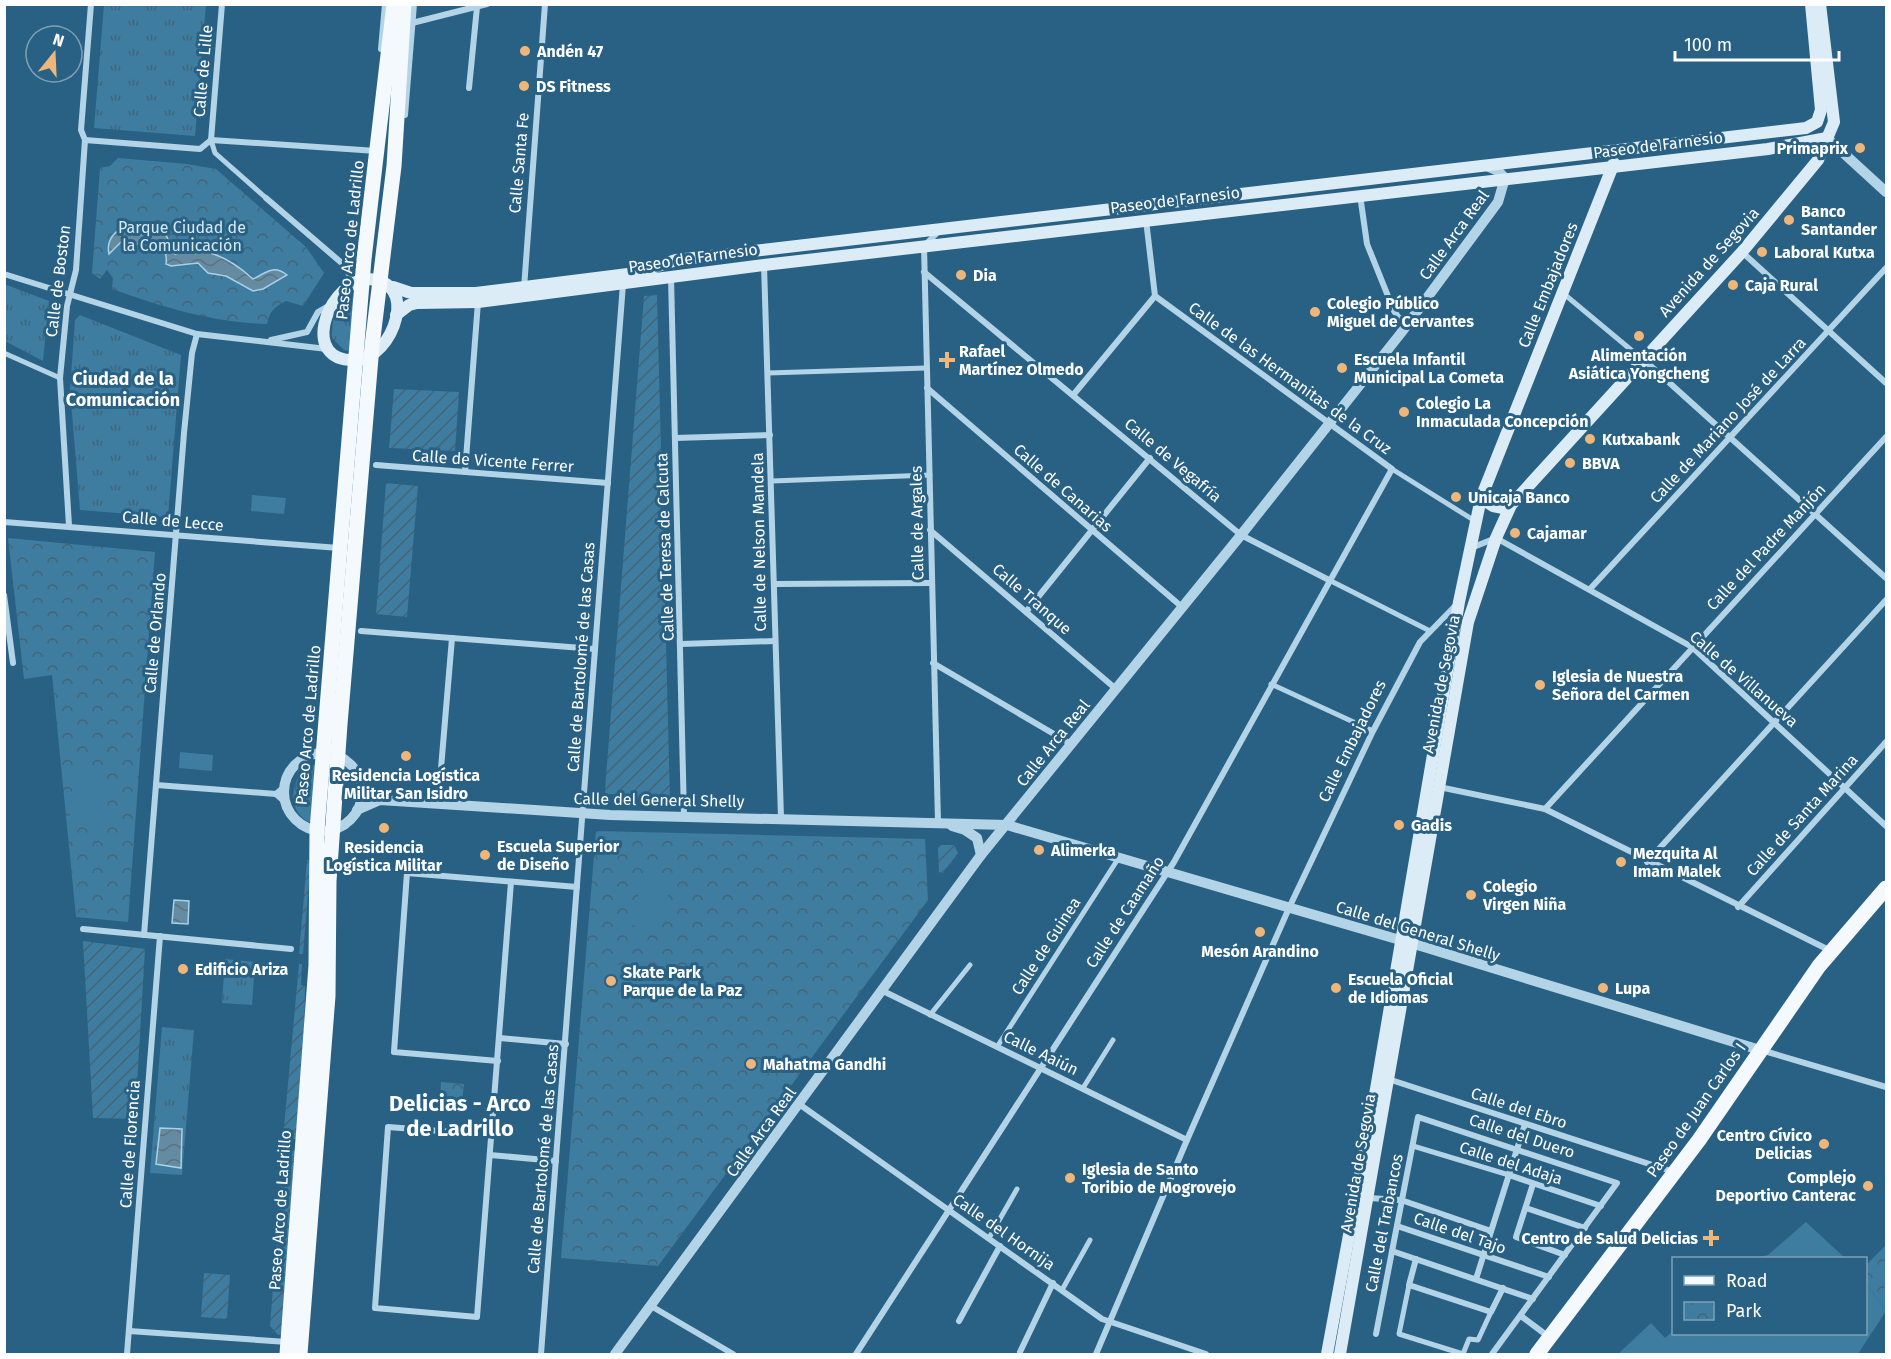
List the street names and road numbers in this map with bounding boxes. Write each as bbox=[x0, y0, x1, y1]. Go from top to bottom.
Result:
street label: Calle de Lille bbox=[189, 24, 217, 118]
street label: Calle Santa Fe bbox=[505, 112, 533, 214]
street label: Paseo de Farnesio bbox=[1592, 128, 1724, 162]
street label: Paseo Arco de Ladrillo bbox=[332, 159, 368, 321]
street label: Paseo de Farnesio bbox=[1109, 183, 1241, 217]
street label: Calle Arca Real bbox=[1415, 186, 1493, 284]
street label: Avenida de Segovia bbox=[1655, 203, 1763, 321]
street label: Calle Embajadores bbox=[1514, 220, 1582, 350]
street label: Calle de Boston bbox=[42, 224, 74, 338]
street label: Paseo de Farnesio bbox=[627, 240, 759, 276]
street label: Calle de las Hermanitas de la Cruz bbox=[1185, 298, 1395, 458]
street label: Calle de Mariano José de Larra bbox=[1646, 333, 1810, 507]
street label: Calle de Vegafría bbox=[1121, 414, 1225, 506]
street label: Calle de Canarias bbox=[1010, 440, 1116, 536]
street label: Calle de Vicente Ferrer bbox=[411, 446, 575, 476]
street label: Calle de Teresa de Calcuta bbox=[652, 452, 678, 642]
street label: Calle de Nelson Mandela bbox=[748, 452, 770, 632]
street label: Calle de Argales bbox=[907, 466, 927, 580]
street label: Calle del Padre Manjón bbox=[1702, 480, 1830, 614]
street label: Calle de Lecce bbox=[121, 507, 225, 535]
street label: Calle de Bartolomé de las Casas bbox=[563, 541, 599, 773]
street label: Calle Tranque bbox=[989, 559, 1075, 639]
street label: Calle de Orlando bbox=[140, 572, 170, 694]
street label: Avenida de Segovia bbox=[1418, 613, 1464, 755]
street label: Calle de Villanueva bbox=[1686, 627, 1802, 731]
street label: Paseo Arco de Ladrillo bbox=[292, 644, 324, 806]
street label: Calle Embajadores bbox=[1314, 677, 1390, 805]
street label: Calle Arca Real bbox=[1012, 696, 1094, 790]
street label: Calle de Santa Marina bbox=[1742, 750, 1862, 880]
street label: Calle del General Shelly bbox=[573, 789, 745, 811]
street label: Calle de Caamaño bbox=[1082, 853, 1168, 971]
street label: Calle de Guinea bbox=[1007, 894, 1085, 998]
street label: Calle del General Shelly bbox=[1334, 897, 1503, 965]
street label: Calle Aaiún bbox=[1001, 1027, 1081, 1079]
street label: Paseo de Juan Carlos I bbox=[1642, 1039, 1750, 1181]
street label: Calle de Bartolomé de las Casas bbox=[523, 1043, 563, 1275]
street label: Calle de Florencia bbox=[116, 1079, 144, 1209]
street label: Calle Arca Real bbox=[722, 1083, 800, 1181]
street label: Calle del Ebro bbox=[1469, 1084, 1569, 1132]
street label: Avenida de Segovia bbox=[1336, 1092, 1380, 1234]
street label: Calle del Duero bbox=[1467, 1110, 1577, 1162]
street label: Paseo Arco de Ladrillo bbox=[265, 1129, 295, 1291]
street label: Calle del Adaja bbox=[1457, 1137, 1565, 1189]
street label: Calle del Trabancos bbox=[1361, 1152, 1407, 1294]
street label: Calle del Hornija bbox=[949, 1190, 1059, 1274]
street label: Calle del Tajo bbox=[1411, 1208, 1509, 1258]

